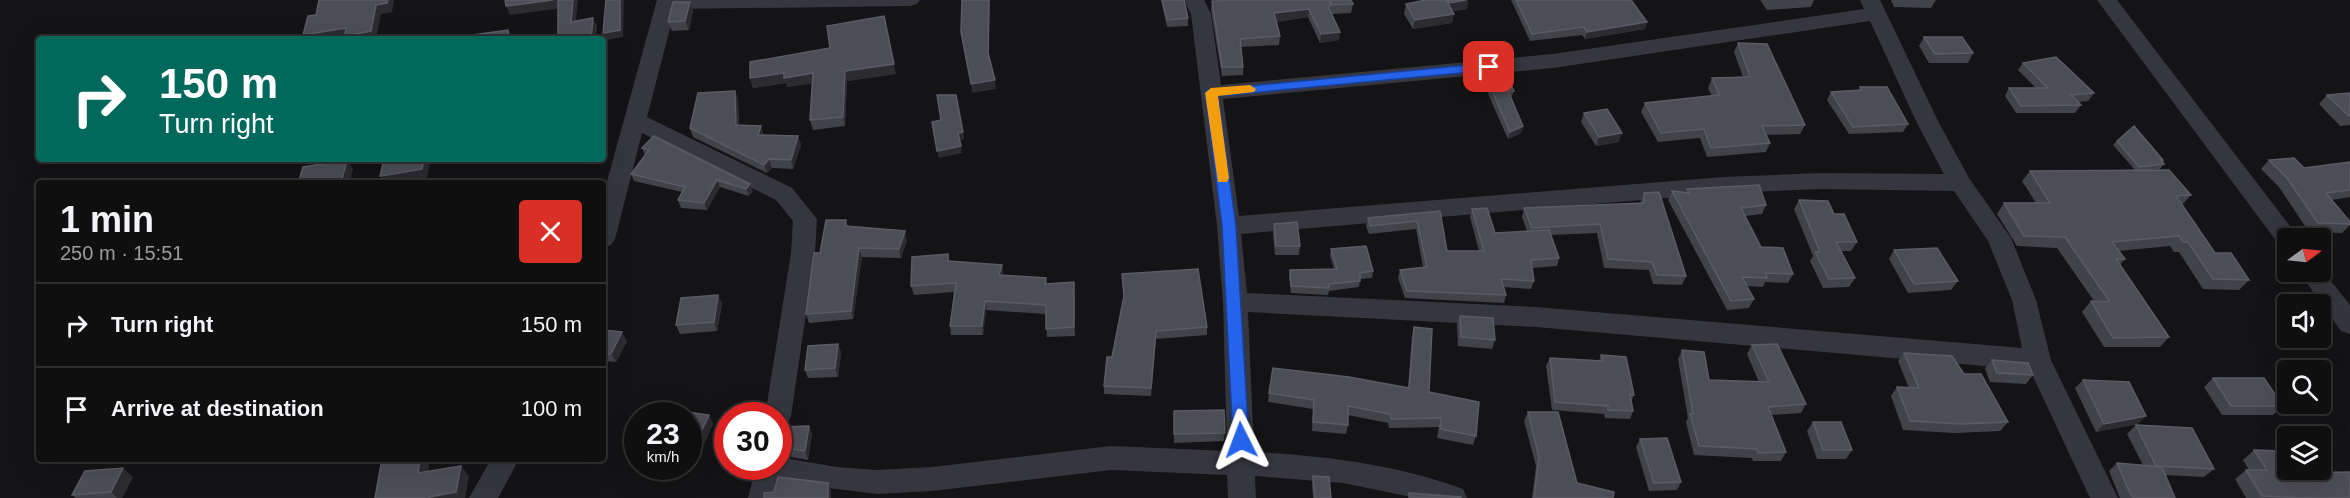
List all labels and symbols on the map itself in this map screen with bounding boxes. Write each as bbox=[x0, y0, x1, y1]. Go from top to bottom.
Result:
pin bbox=[1463, 41, 1514, 92]
north arrow bbox=[2277, 228, 2331, 282]
speed limit sign: 30 bbox=[714, 402, 792, 480]
position arrow bbox=[1209, 408, 1273, 472]

